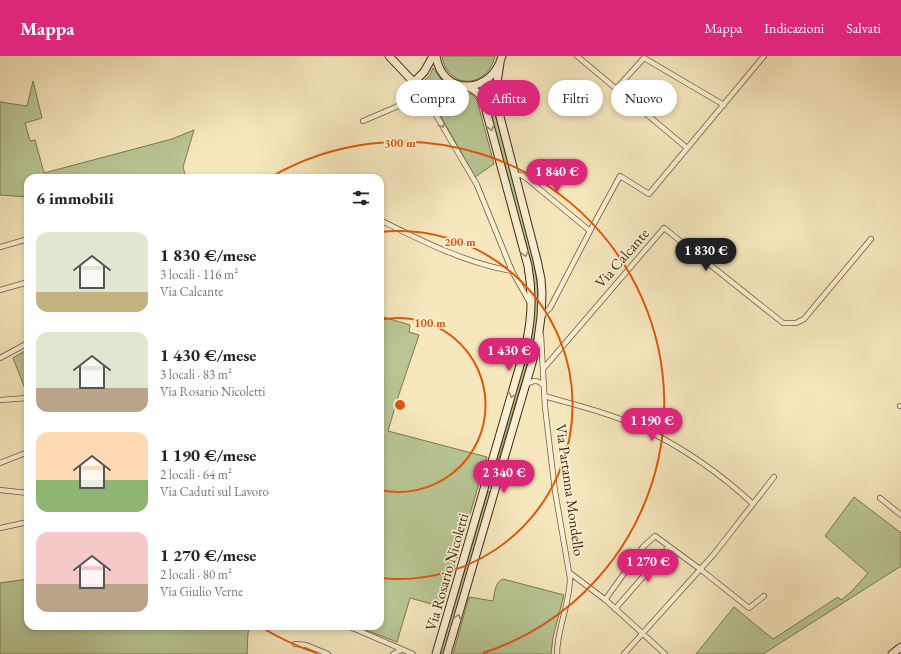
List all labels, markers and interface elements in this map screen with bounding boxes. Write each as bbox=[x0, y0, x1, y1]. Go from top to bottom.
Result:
text: Mappa bbox=[20, 16, 75, 41]
text: Mappa bbox=[705, 19, 742, 37]
text: Indicazioni bbox=[764, 19, 824, 37]
text: Salvati bbox=[846, 19, 881, 37]
chip: Compra bbox=[396, 80, 469, 116]
chip: Affitta bbox=[477, 80, 540, 116]
chip: Filtri bbox=[548, 80, 603, 116]
chip: Nuovo bbox=[611, 80, 677, 116]
one-way arrow bbox=[438, 121, 445, 128]
one-way arrow bbox=[486, 125, 495, 132]
text: 300 m bbox=[384, 135, 416, 151]
pin: 1 840 € bbox=[520, 159, 594, 193]
text: 1 840 € bbox=[535, 163, 579, 180]
text: 6 immobili bbox=[36, 187, 114, 209]
icon: filters bbox=[350, 187, 372, 209]
street label: Via Calcante bbox=[590, 224, 653, 291]
text: 200 m bbox=[444, 234, 476, 250]
pin: 1 830 € bbox=[669, 238, 743, 272]
text: 1 830 € bbox=[684, 242, 728, 259]
text: 1 830 €/mese bbox=[160, 244, 256, 266]
icon: home bbox=[68, 248, 116, 296]
one-way arrow bbox=[520, 250, 529, 257]
text: 3 locali · 116 m² bbox=[160, 266, 238, 283]
text: Via Calcante bbox=[160, 283, 223, 300]
text: 100 m bbox=[414, 315, 446, 331]
pin: 1 430 € bbox=[472, 338, 546, 372]
text: 1 430 € bbox=[487, 342, 531, 359]
text: 1 430 €/mese bbox=[160, 344, 256, 366]
icon: home bbox=[68, 348, 116, 396]
text: 3 locali · 83 m² bbox=[160, 366, 232, 383]
text: Via Rosario Nicoletti bbox=[160, 383, 265, 400]
one-way arrow bbox=[508, 391, 517, 398]
centre of rings bbox=[393, 398, 407, 412]
pin: 1 190 € bbox=[615, 408, 689, 442]
text: 1 190 € bbox=[630, 412, 674, 429]
street label: Via Partanna Mondello bbox=[552, 423, 589, 557]
text: 1 190 €/mese bbox=[160, 444, 256, 466]
icon: home bbox=[68, 448, 116, 496]
pin: 2 340 € bbox=[467, 460, 541, 494]
text: 2 340 € bbox=[482, 464, 526, 481]
text: 2 locali · 64 m² bbox=[160, 466, 232, 483]
text: Via Caduti sul Lavoro bbox=[160, 483, 269, 500]
street label: Via Rosario Nicoletti bbox=[421, 510, 472, 633]
text: 1 270 €/mese bbox=[160, 544, 256, 566]
icon: home bbox=[68, 548, 116, 596]
pin: 1 270 € bbox=[611, 549, 685, 583]
text: 1 270 € bbox=[626, 553, 670, 570]
text: 2 locali · 80 m² bbox=[160, 566, 232, 583]
text: Via Giulio Verne bbox=[160, 583, 243, 600]
one-way arrow bbox=[453, 613, 462, 620]

